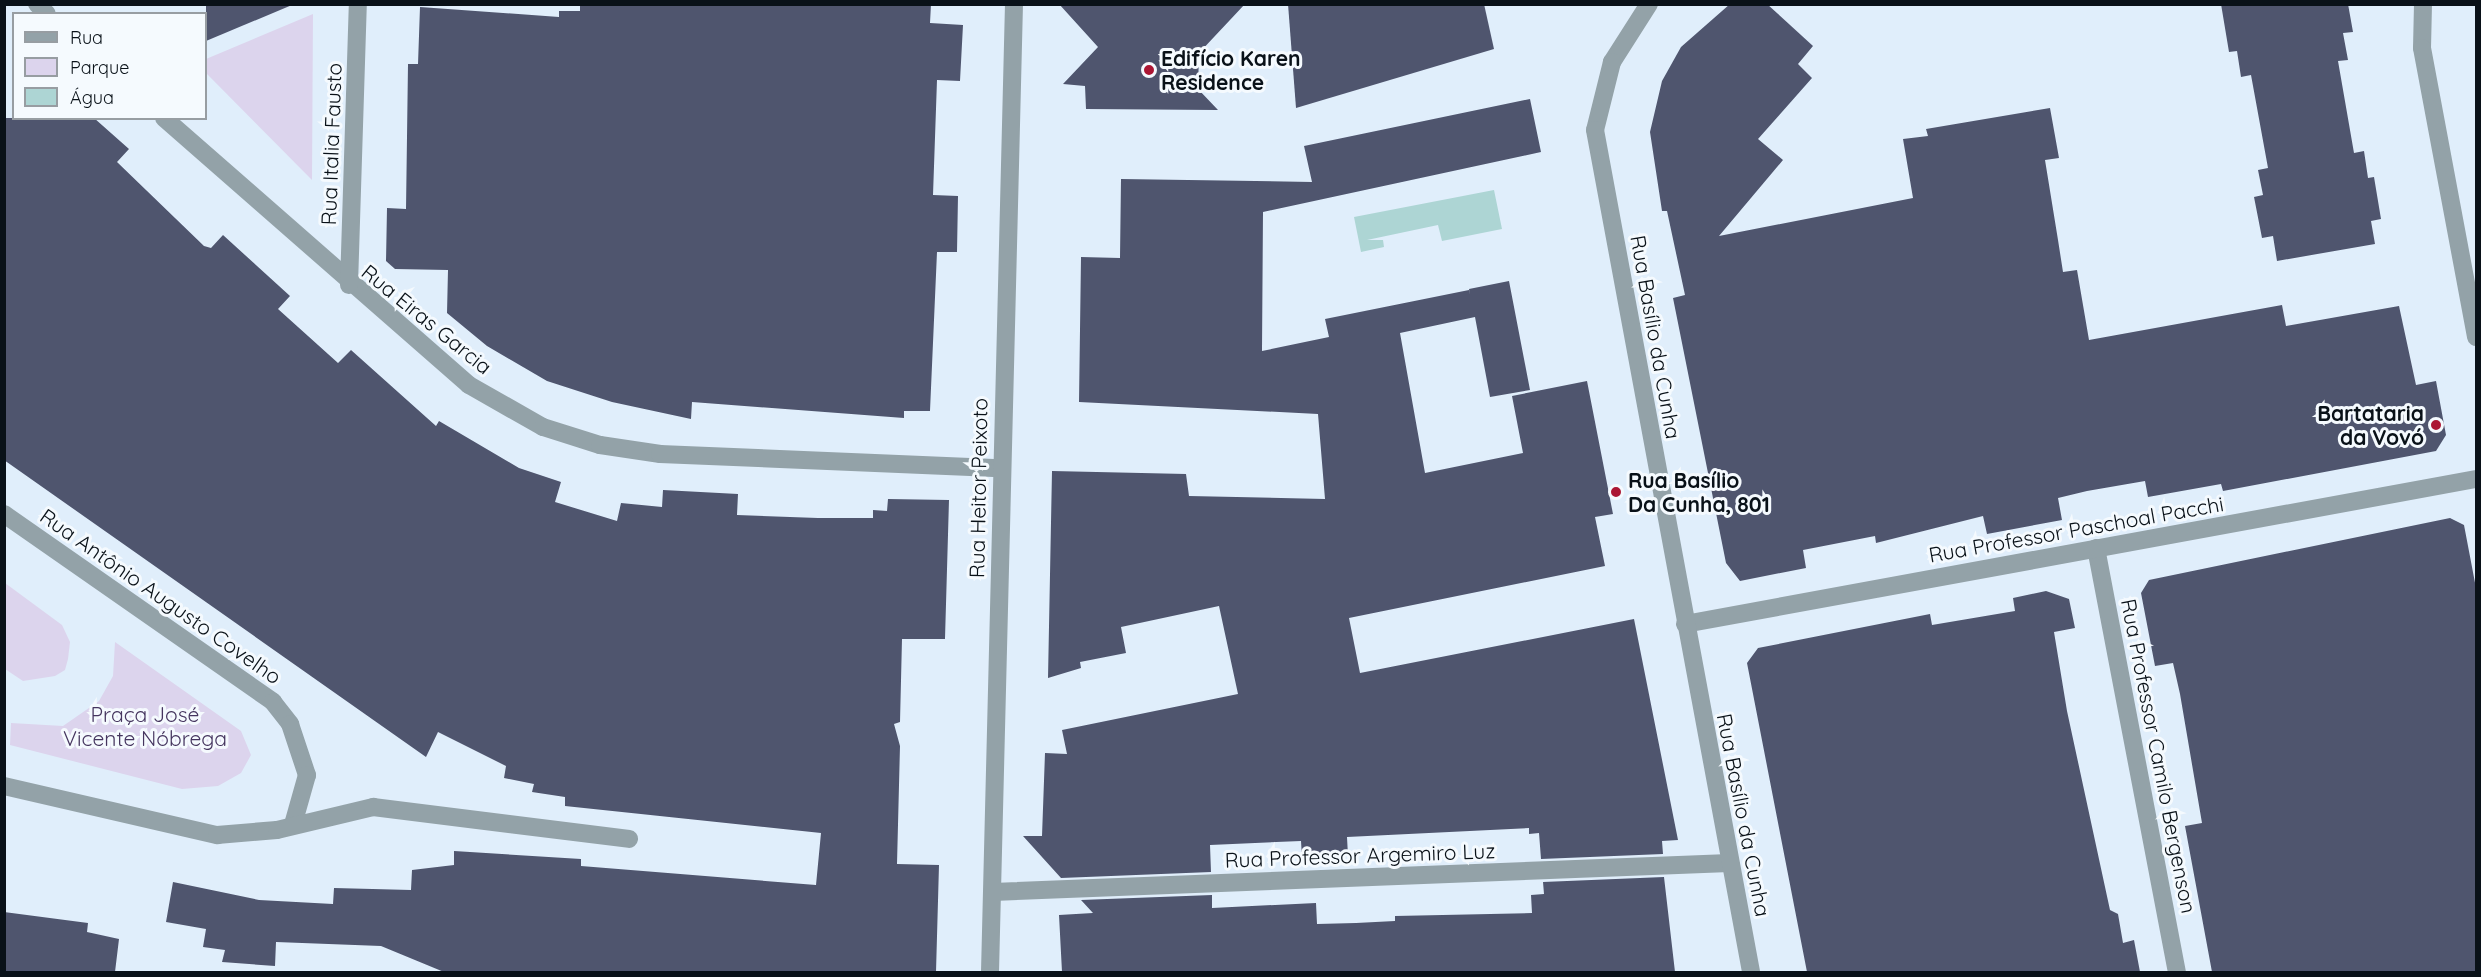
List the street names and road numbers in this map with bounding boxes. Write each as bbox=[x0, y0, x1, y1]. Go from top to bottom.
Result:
street label: Rua Italia Fausto bbox=[316, 62, 346, 226]
street label: Rua Basílio da Cunha bbox=[1626, 233, 1686, 441]
street label: Rua Eiras Garcia bbox=[357, 259, 497, 379]
street label: Rua Heitor Peixoto bbox=[964, 398, 992, 578]
street label: Rua Professor Paschoal Pacchi bbox=[1927, 491, 2225, 567]
street label: Rua Antônio Augusto Covelho bbox=[36, 503, 286, 689]
street label: Rua Professor Camilo Bergenson bbox=[2116, 597, 2202, 915]
street label: Rua Basílio da Cunha bbox=[1712, 711, 1776, 919]
street label: Rua Professor Argemiro Luz bbox=[1224, 838, 1496, 872]

